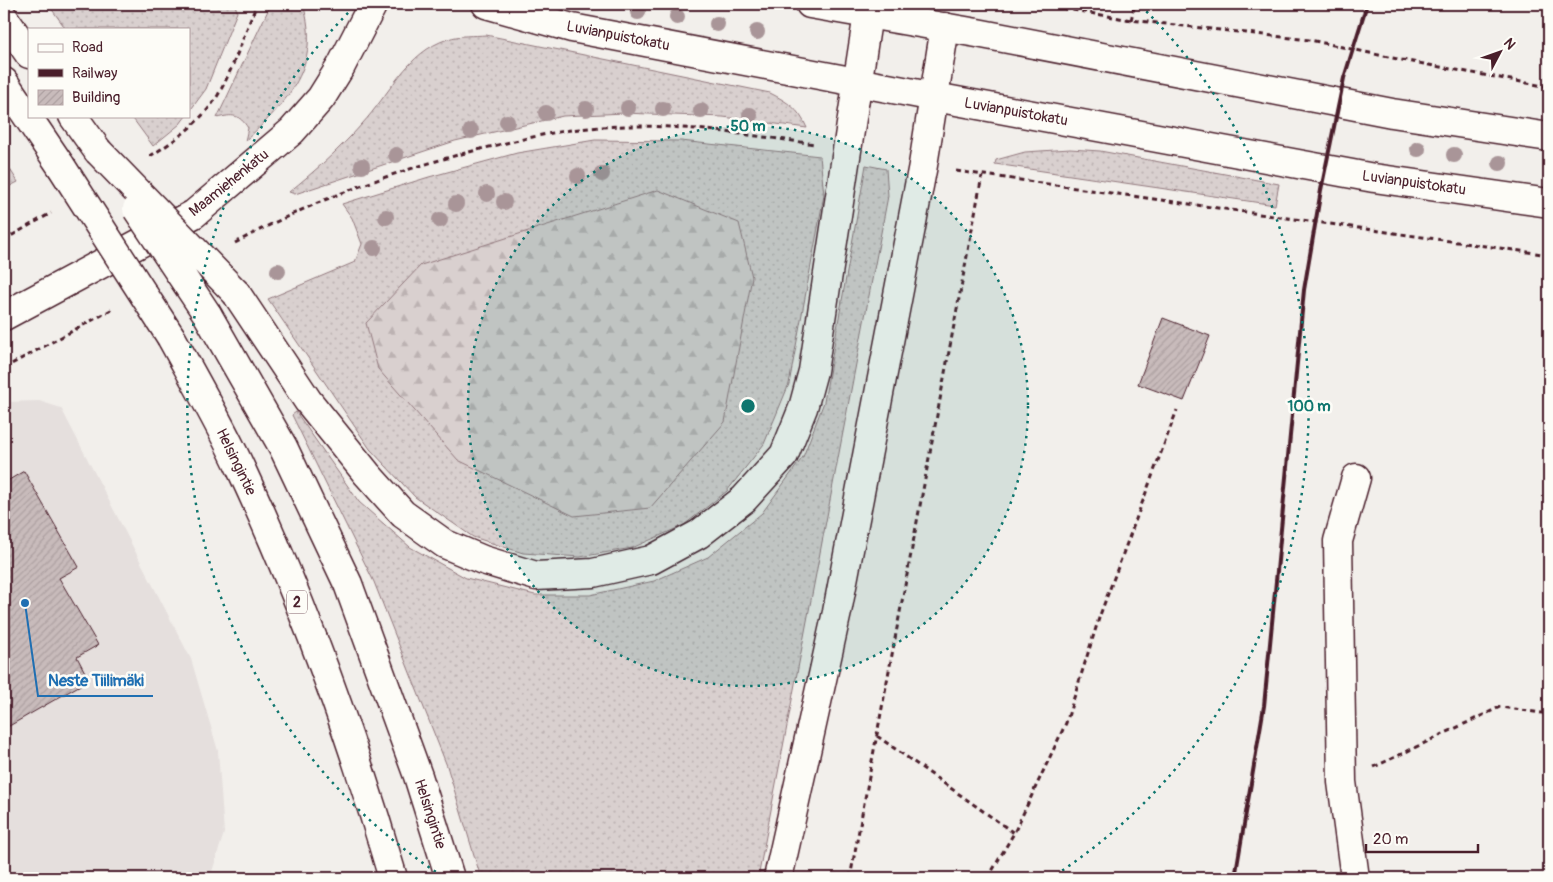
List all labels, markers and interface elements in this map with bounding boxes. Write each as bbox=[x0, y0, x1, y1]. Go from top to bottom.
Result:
street label: Luvianpuistokatu bbox=[565, 17, 671, 55]
legend bbox=[28, 28, 190, 118]
north arrow bbox=[1476, 28, 1526, 78]
text: N bbox=[1500, 35, 1519, 53]
text: Road bbox=[72, 38, 103, 57]
text: Railway bbox=[72, 64, 118, 83]
text: Building bbox=[72, 88, 120, 107]
street label: Luvianpuistokatu bbox=[963, 94, 1069, 130]
text: 50 m bbox=[731, 117, 765, 136]
street label: Maamiehenkatu bbox=[185, 145, 273, 221]
street label: Luvianpuistokatu bbox=[1361, 166, 1467, 200]
centre of rings bbox=[739, 397, 757, 415]
text: 100 m bbox=[1288, 397, 1330, 416]
street label: Helsingintie bbox=[212, 425, 261, 499]
road number: 2 bbox=[287, 590, 307, 614]
callout: Neste Tiilimäki bbox=[38, 665, 153, 696]
text: Neste Tiilimäki bbox=[48, 671, 144, 691]
street label: Helsingintie bbox=[410, 777, 450, 852]
scale bar bbox=[1366, 822, 1478, 854]
text: 20 m bbox=[1373, 830, 1408, 849]

